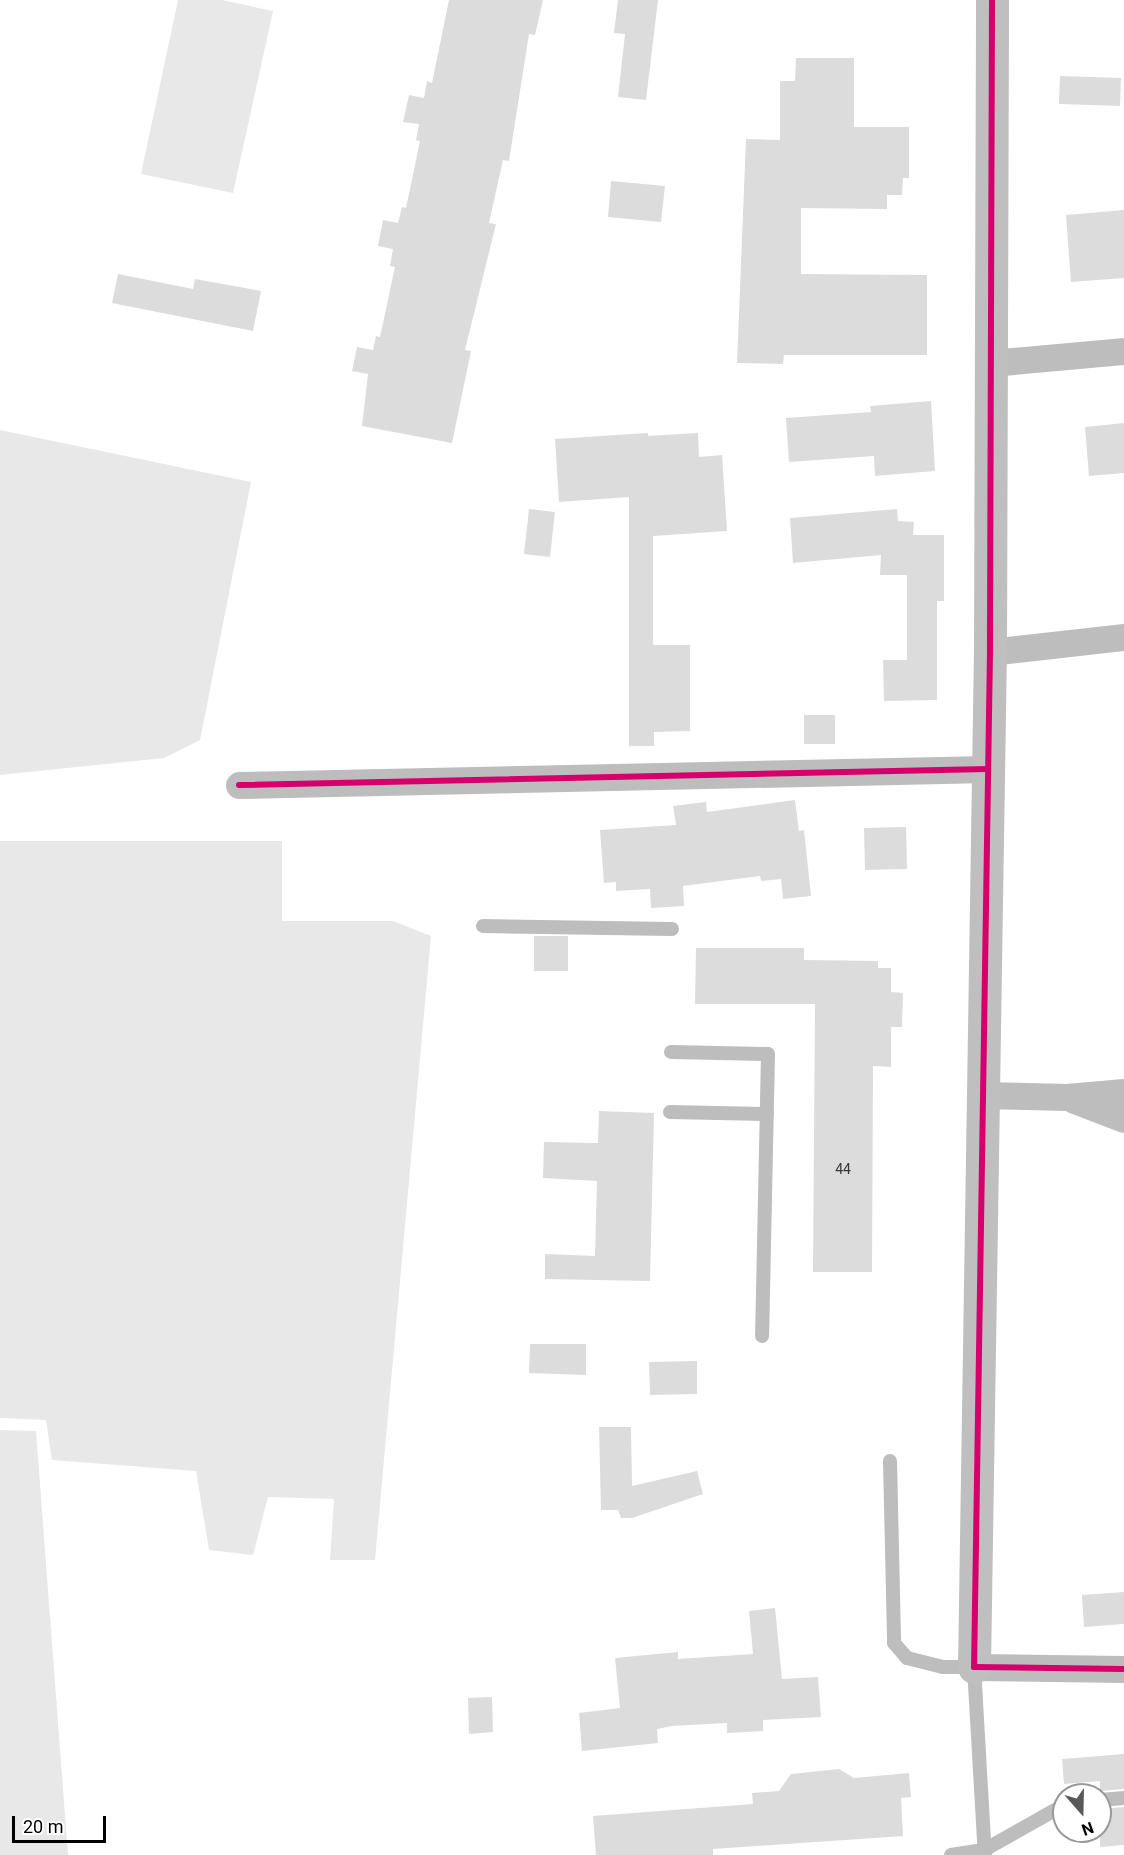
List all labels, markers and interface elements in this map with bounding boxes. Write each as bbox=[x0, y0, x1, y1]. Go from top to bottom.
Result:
house number: 44 bbox=[835, 1161, 851, 1177]
north arrow bbox=[1052, 1783, 1112, 1843]
scale bar bbox=[15, 1804, 110, 1842]
text: 20 m bbox=[23, 1816, 63, 1837]
text: N bbox=[1079, 1818, 1096, 1839]

